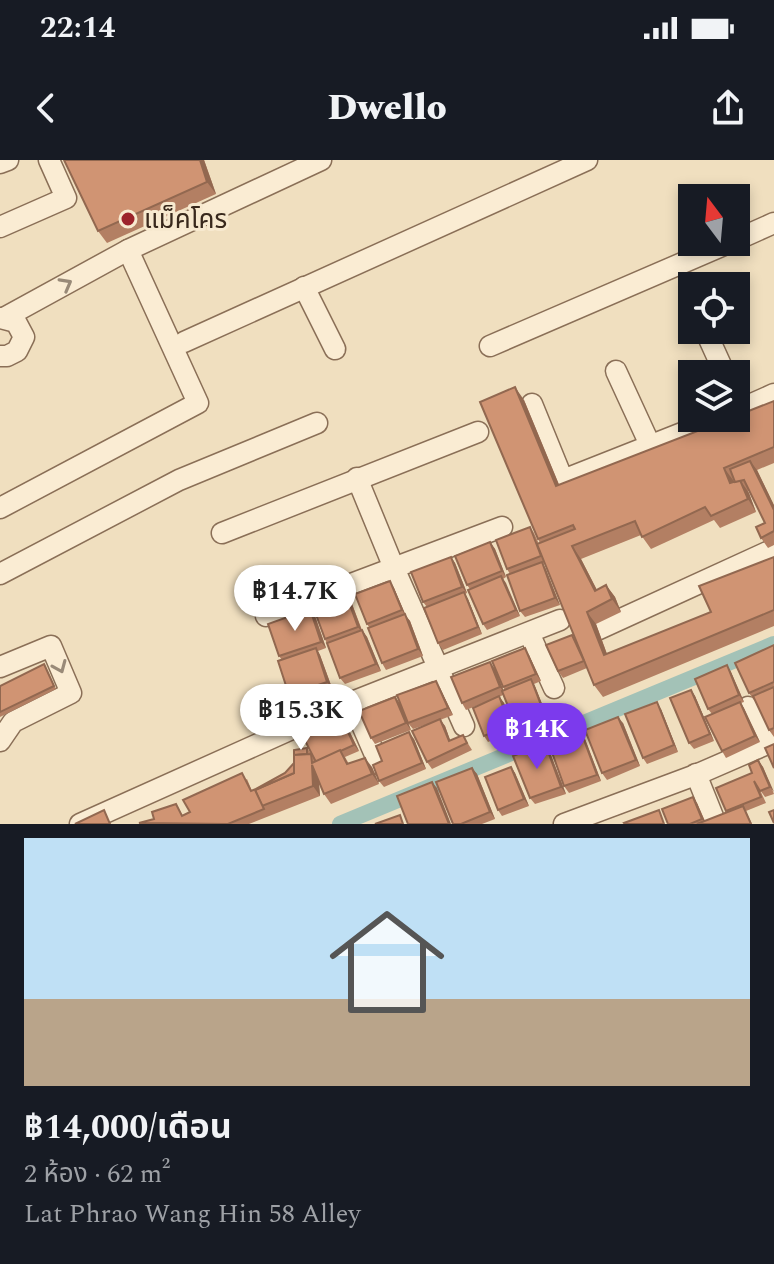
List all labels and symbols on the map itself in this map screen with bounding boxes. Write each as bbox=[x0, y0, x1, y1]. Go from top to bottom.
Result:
north arrow bbox=[678, 184, 750, 256]
place label: แม็คโคร bbox=[144, 200, 227, 240]
marker: แม็คโคร bbox=[119, 210, 137, 228]
one-way arrow bbox=[57, 278, 72, 294]
pin: ฿14.7K bbox=[230, 565, 360, 633]
one-way arrow bbox=[50, 659, 67, 673]
pin: ฿15.3K bbox=[236, 684, 366, 752]
pin: ฿14K bbox=[490, 703, 584, 771]

